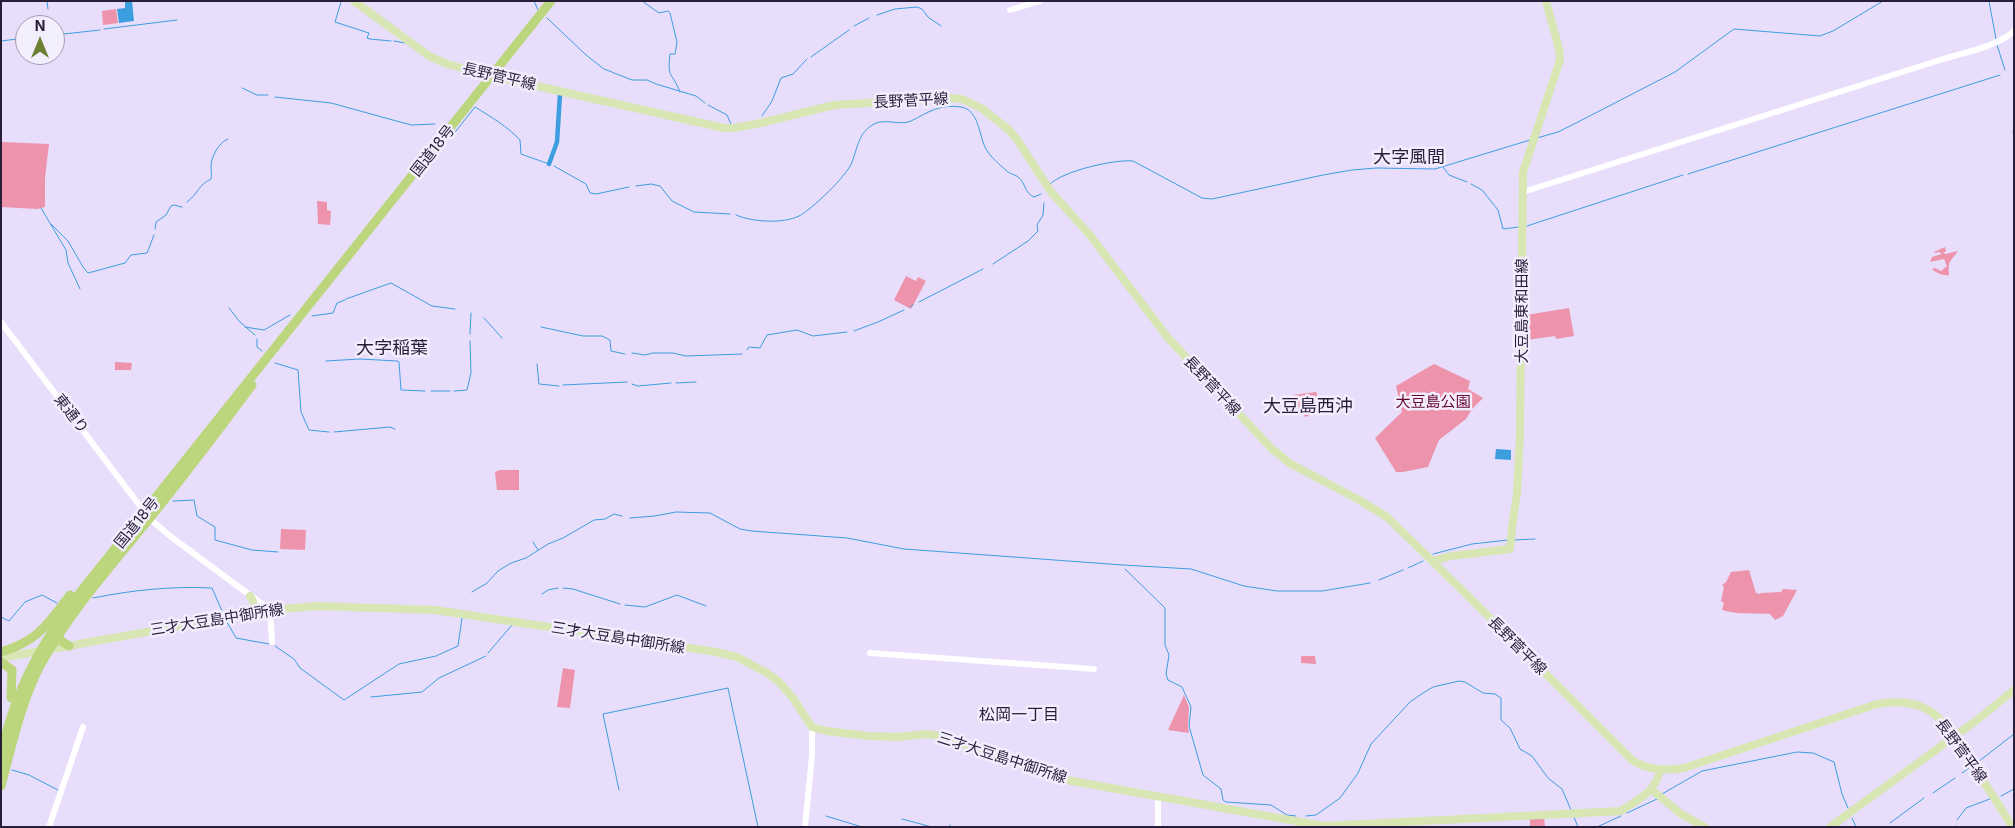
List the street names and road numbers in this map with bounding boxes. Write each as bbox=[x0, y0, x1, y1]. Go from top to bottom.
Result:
street label: 長野菅平線 bbox=[460, 60, 538, 94]
street label: 長野菅平線 bbox=[873, 90, 949, 112]
street label: 国道18号 bbox=[407, 122, 459, 180]
street label: 大豆島東和田線 bbox=[1513, 259, 1531, 363]
street label: 長野菅平線 bbox=[1180, 352, 1244, 420]
street label: 東通り bbox=[50, 391, 92, 437]
street label: 国道18号 bbox=[111, 494, 163, 552]
street label: 三才大豆島中御所線 bbox=[149, 601, 285, 639]
street label: 長野菅平線 bbox=[1484, 613, 1550, 679]
street label: 三才大豆島中御所線 bbox=[550, 619, 686, 657]
street label: 長野菅平線 bbox=[1932, 715, 1990, 787]
street label: 三才大豆島中御所線 bbox=[935, 729, 1069, 787]

